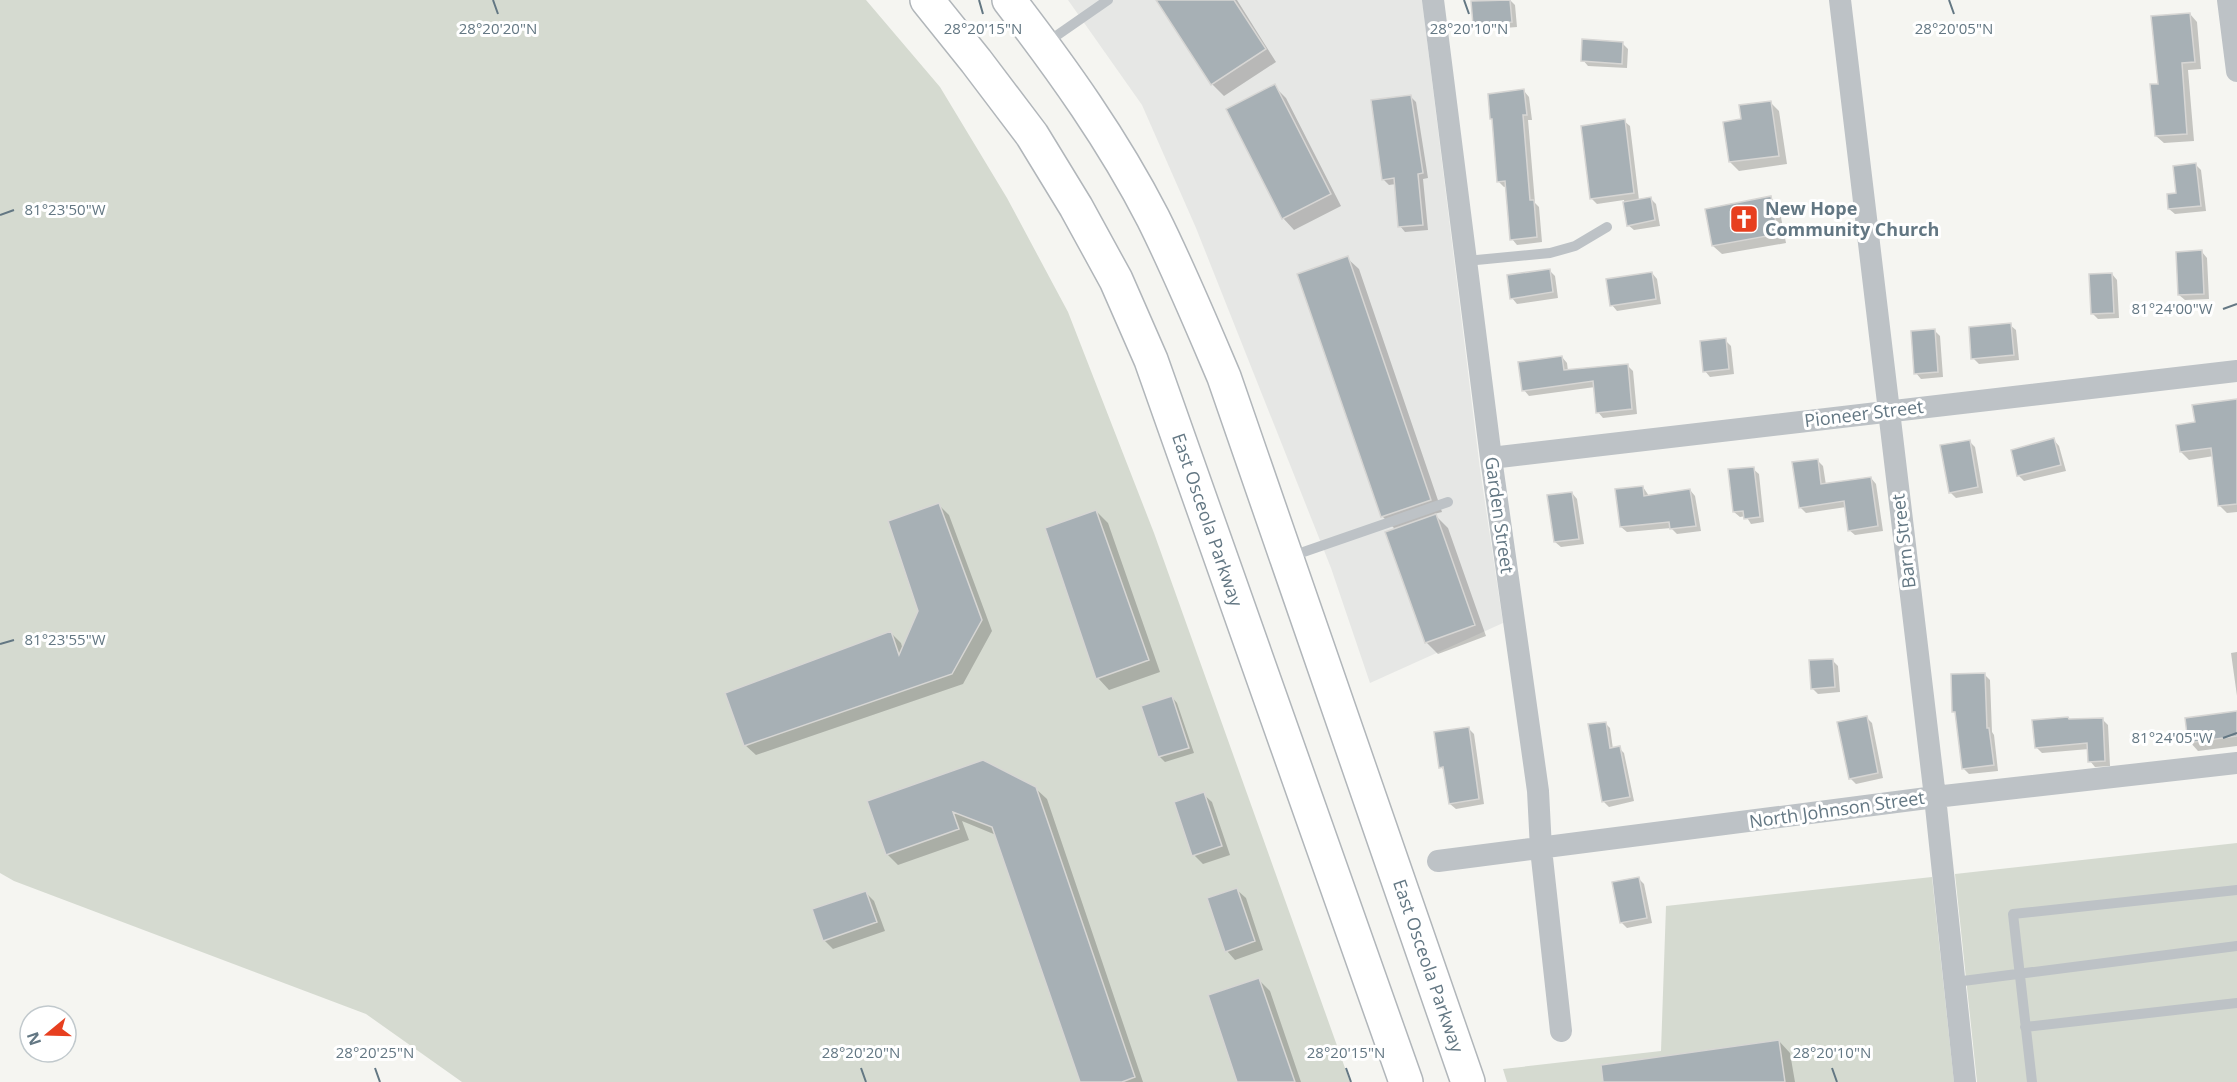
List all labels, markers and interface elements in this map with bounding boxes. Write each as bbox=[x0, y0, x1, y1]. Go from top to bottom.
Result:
text: 28°20'20"N bbox=[459, 18, 537, 38]
text: 28°20'15"N bbox=[944, 18, 1022, 38]
text: 28°20'10"N bbox=[1430, 18, 1508, 38]
text: 28°20'05"N bbox=[1915, 18, 1993, 38]
place label: New Hope Community Church bbox=[1765, 196, 1939, 241]
text: 81°23'50"W bbox=[25, 199, 106, 219]
church icon: New Hope Community Church bbox=[1728, 203, 1760, 235]
text: 81°24'00"W bbox=[2132, 298, 2213, 318]
street label: Pioneer Street bbox=[1803, 394, 1925, 432]
street label: East Osceola Parkway bbox=[1167, 430, 1249, 610]
street label: Garden Street bbox=[1480, 455, 1520, 575]
street label: Barn Street bbox=[1885, 493, 1921, 590]
text: 81°23'55"W bbox=[25, 629, 106, 649]
text: 81°24'05"W bbox=[2132, 727, 2213, 747]
street label: North Johnson Street bbox=[1748, 785, 1926, 833]
street label: East Osceola Parkway bbox=[1388, 876, 1470, 1056]
north arrow bbox=[18, 1004, 78, 1064]
text: N bbox=[21, 1029, 46, 1049]
text: 28°20'25"N bbox=[336, 1042, 414, 1062]
text: 28°20'20"N bbox=[822, 1042, 900, 1062]
text: 28°20'15"N bbox=[1307, 1042, 1385, 1062]
text: 28°20'10"N bbox=[1793, 1042, 1871, 1062]

